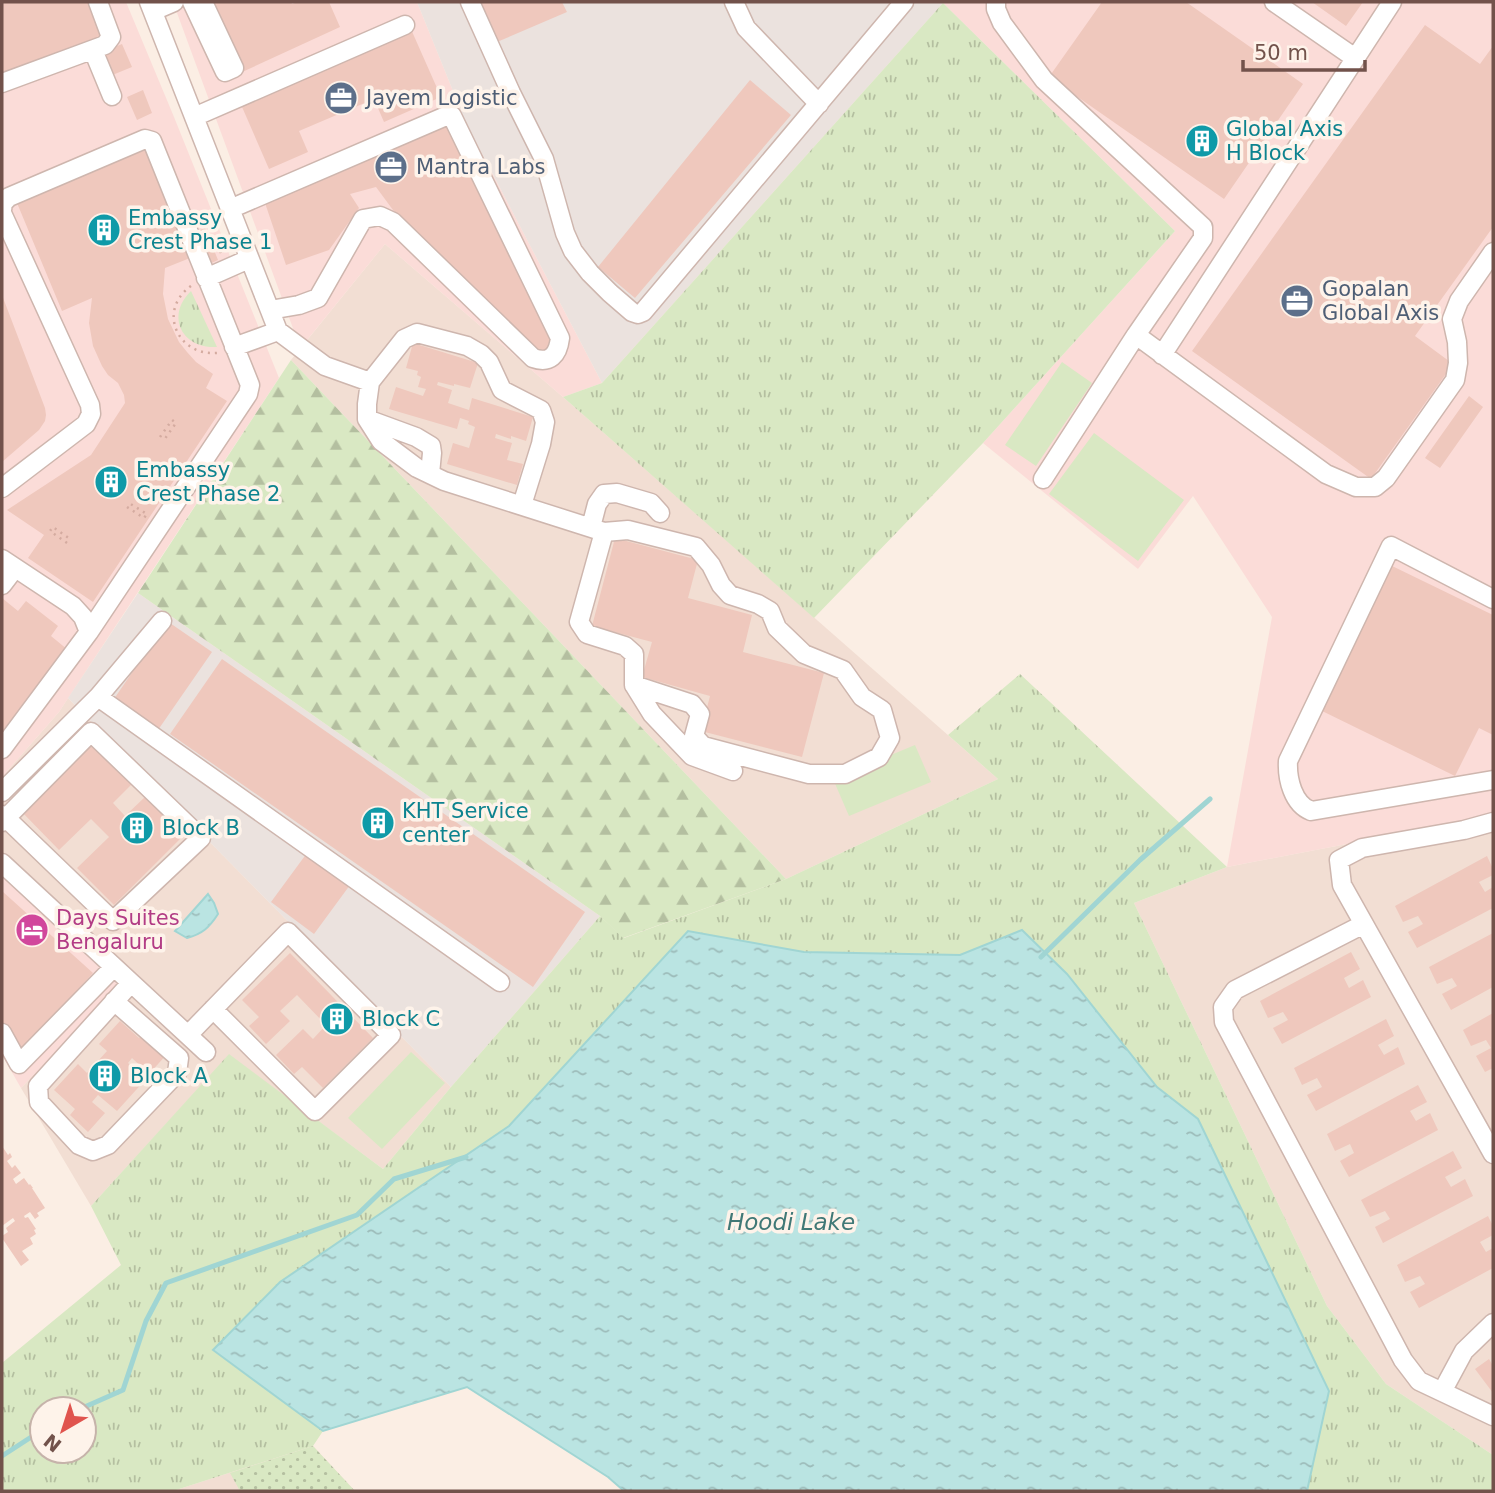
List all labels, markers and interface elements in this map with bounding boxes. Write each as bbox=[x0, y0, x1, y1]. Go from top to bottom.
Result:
scale bar bbox=[1243, 28, 1366, 72]
text: 50 m bbox=[1254, 41, 1308, 65]
office icon: Jayem Logistic bbox=[322, 79, 360, 117]
place label: Jayem Logistic bbox=[364, 86, 517, 110]
place label: Global Axis H Block bbox=[1226, 117, 1343, 165]
building icon: Global Axis H Block bbox=[1183, 122, 1221, 160]
office icon: Mantra Labs bbox=[372, 148, 410, 186]
place label: Mantra Labs bbox=[416, 155, 546, 179]
place label: Embassy Crest Phase 1 bbox=[128, 206, 272, 254]
building icon: Embassy Crest Phase 1 bbox=[85, 211, 123, 249]
place label: Gopalan Global Axis bbox=[1322, 277, 1439, 325]
office icon: Gopalan Global Axis bbox=[1278, 282, 1316, 320]
place label: Embassy Crest Phase 2 bbox=[136, 458, 280, 506]
building icon: Embassy Crest Phase 2 bbox=[92, 463, 130, 501]
place label: KHT Service center bbox=[402, 799, 529, 847]
building icon: KHT Service center bbox=[359, 804, 397, 842]
building icon: Block B bbox=[118, 809, 156, 847]
place label: Block B bbox=[162, 816, 240, 840]
place label: Days Suites Bengaluru bbox=[56, 906, 180, 954]
hotel icon: Days Suites Bengaluru bbox=[13, 911, 51, 949]
building icon: Block C bbox=[318, 1000, 356, 1038]
place label: Block C bbox=[362, 1007, 440, 1031]
building icon: Block A bbox=[86, 1057, 124, 1095]
place label: Block A bbox=[130, 1064, 208, 1088]
water label: Hoodi Lake bbox=[727, 1209, 855, 1235]
north arrow bbox=[28, 1395, 98, 1465]
text: N bbox=[39, 1430, 65, 1457]

